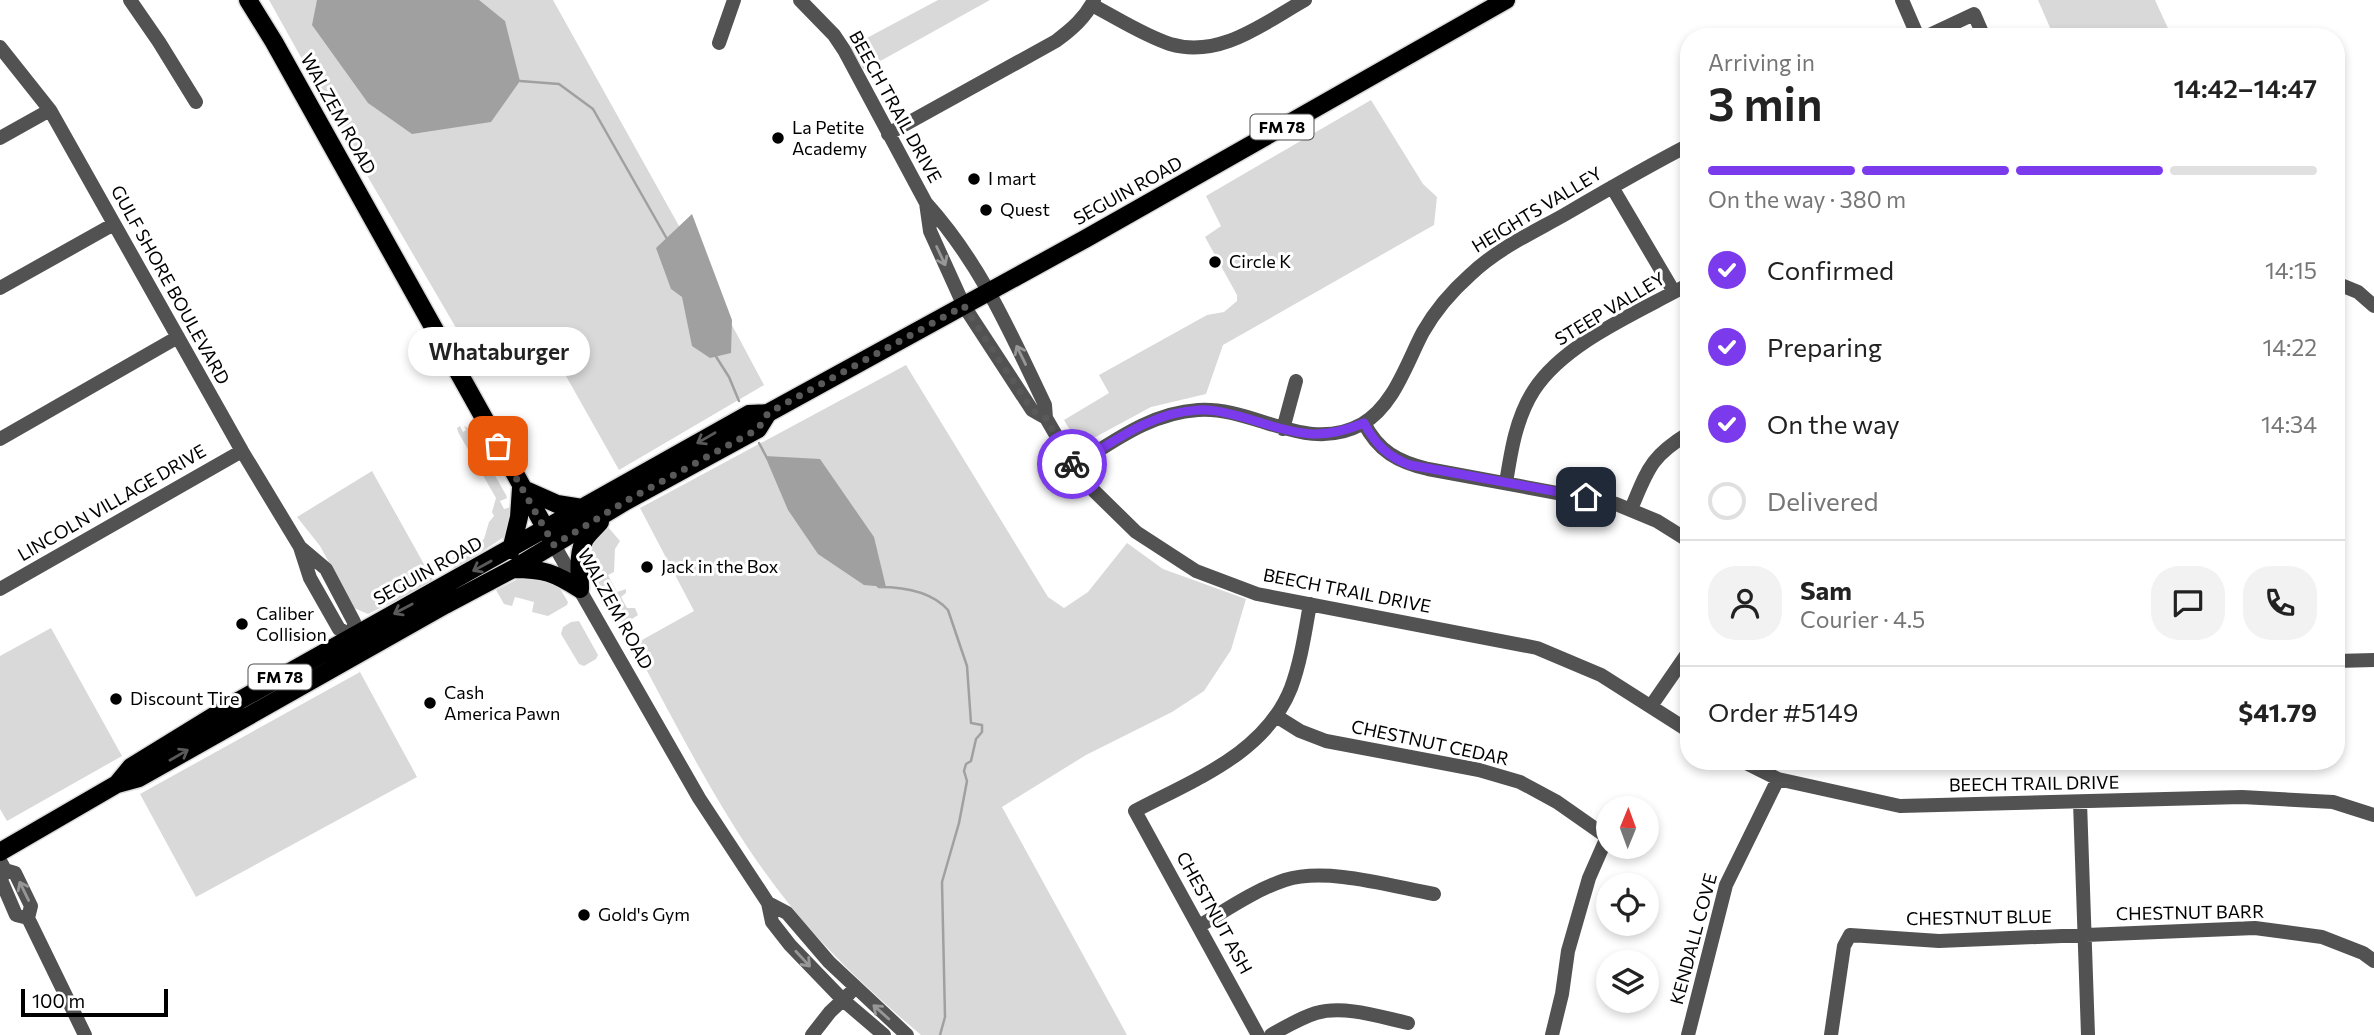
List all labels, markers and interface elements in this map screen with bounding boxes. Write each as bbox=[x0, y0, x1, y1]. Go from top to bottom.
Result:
street label: BEECH TRAIL DRIVE bbox=[845, 27, 947, 186]
text: Arriving in bbox=[1708, 48, 1815, 76]
street label: WALZEM ROAD bbox=[297, 49, 381, 178]
text: 14:42–14:47 bbox=[2174, 72, 2317, 103]
text: 3 min bbox=[1708, 74, 1823, 130]
road number: FM 78 bbox=[1250, 114, 1314, 140]
place label: La Petite Academy bbox=[792, 116, 867, 159]
marker: La Petite Academy bbox=[770, 130, 786, 146]
street label: SEGUIN ROAD bbox=[1069, 151, 1186, 229]
street label: HEIGHTS VALLEY bbox=[1467, 161, 1606, 257]
place label: I mart bbox=[988, 167, 1036, 189]
marker: I mart bbox=[966, 171, 982, 187]
street label: GULF SHORE BOULEVARD bbox=[107, 181, 235, 388]
text: On the way · 380 m bbox=[1708, 185, 1906, 213]
place label: Quest bbox=[1000, 198, 1050, 220]
marker: Quest bbox=[978, 202, 994, 218]
one-way arrow bbox=[935, 245, 948, 266]
place label: Circle K bbox=[1229, 250, 1291, 272]
icon: check bbox=[1708, 251, 1746, 289]
marker: Circle K bbox=[1207, 254, 1223, 270]
text: Confirmed bbox=[1767, 254, 1894, 285]
text: 14:15 bbox=[2265, 256, 2317, 284]
street label: STEEP VALLEY bbox=[1550, 267, 1669, 350]
callout: Whataburger bbox=[407, 327, 589, 376]
icon: check bbox=[1708, 328, 1746, 366]
text: Preparing bbox=[1767, 331, 1882, 362]
text: 14:22 bbox=[2262, 333, 2317, 361]
text: Whataburger bbox=[429, 337, 569, 365]
one-way arrow bbox=[1013, 345, 1027, 366]
icon: check bbox=[1708, 405, 1746, 443]
text: On the way bbox=[1767, 408, 1900, 439]
text: 14:34 bbox=[2261, 410, 2317, 438]
pin bbox=[468, 416, 528, 476]
icon: bag bbox=[479, 427, 517, 465]
courier bbox=[1037, 429, 1107, 499]
one-way arrow bbox=[697, 431, 717, 445]
street label: LINCOLN VILLAGE DRIVE bbox=[13, 439, 210, 565]
icon: bike bbox=[1053, 445, 1091, 483]
pin bbox=[1556, 467, 1616, 527]
icon: home bbox=[1567, 478, 1605, 516]
text: Delivered bbox=[1767, 485, 1878, 516]
street label: SEGUIN ROAD bbox=[369, 531, 486, 609]
street label: WALZEM ROAD bbox=[574, 544, 658, 673]
place label: Jack in the Box bbox=[661, 555, 779, 577]
marker: Jack in the Box bbox=[639, 559, 655, 575]
one-way arrow bbox=[472, 560, 493, 573]
street label: BEECH TRAIL DRIVE bbox=[1261, 563, 1433, 617]
button: person bbox=[1708, 566, 1782, 640]
button: chat bbox=[2151, 566, 2225, 640]
button: phone bbox=[2243, 566, 2317, 640]
text: Sam bbox=[1800, 574, 1852, 605]
place label: Caliber Collision bbox=[256, 602, 327, 645]
one-way arrow bbox=[393, 603, 414, 616]
text: Courier · 4.5 bbox=[1800, 605, 1925, 633]
marker: Caliber Collision bbox=[234, 616, 250, 632]
road number: FM 78 bbox=[248, 664, 312, 690]
place label: Cash America Pawn bbox=[444, 681, 560, 724]
place label: Discount Tire bbox=[130, 687, 239, 709]
marker: Discount Tire bbox=[108, 691, 124, 707]
marker: Cash America Pawn bbox=[422, 695, 438, 711]
text: Order #5149 bbox=[1708, 696, 1858, 727]
text: $41.79 bbox=[2238, 696, 2317, 727]
street label: CHESTNUT CEDAR bbox=[1350, 715, 1511, 769]
one-way arrow bbox=[168, 748, 188, 762]
street label: BEECH TRAIL DRIVE bbox=[1949, 771, 2119, 795]
north arrow bbox=[1596, 796, 1659, 859]
map controls bbox=[1596, 796, 1659, 1013]
street label: CHESTNUT ASH bbox=[1172, 847, 1258, 978]
street label: KENDALL COVE bbox=[1665, 871, 1721, 1007]
button: locate bbox=[1596, 873, 1659, 936]
one-way arrow bbox=[16, 881, 30, 902]
street label: CHESTNUT BARR bbox=[2116, 900, 2264, 924]
place label: Gold's Gym bbox=[598, 903, 690, 925]
street label: CHESTNUT BLUE bbox=[1906, 905, 2052, 929]
marker: Gold's Gym bbox=[576, 907, 592, 923]
one-way arrow bbox=[795, 950, 812, 967]
button: layers bbox=[1596, 950, 1659, 1013]
scale bar bbox=[21, 986, 168, 1018]
text: 100 m bbox=[32, 989, 85, 1012]
one-way arrow bbox=[872, 1004, 890, 1020]

